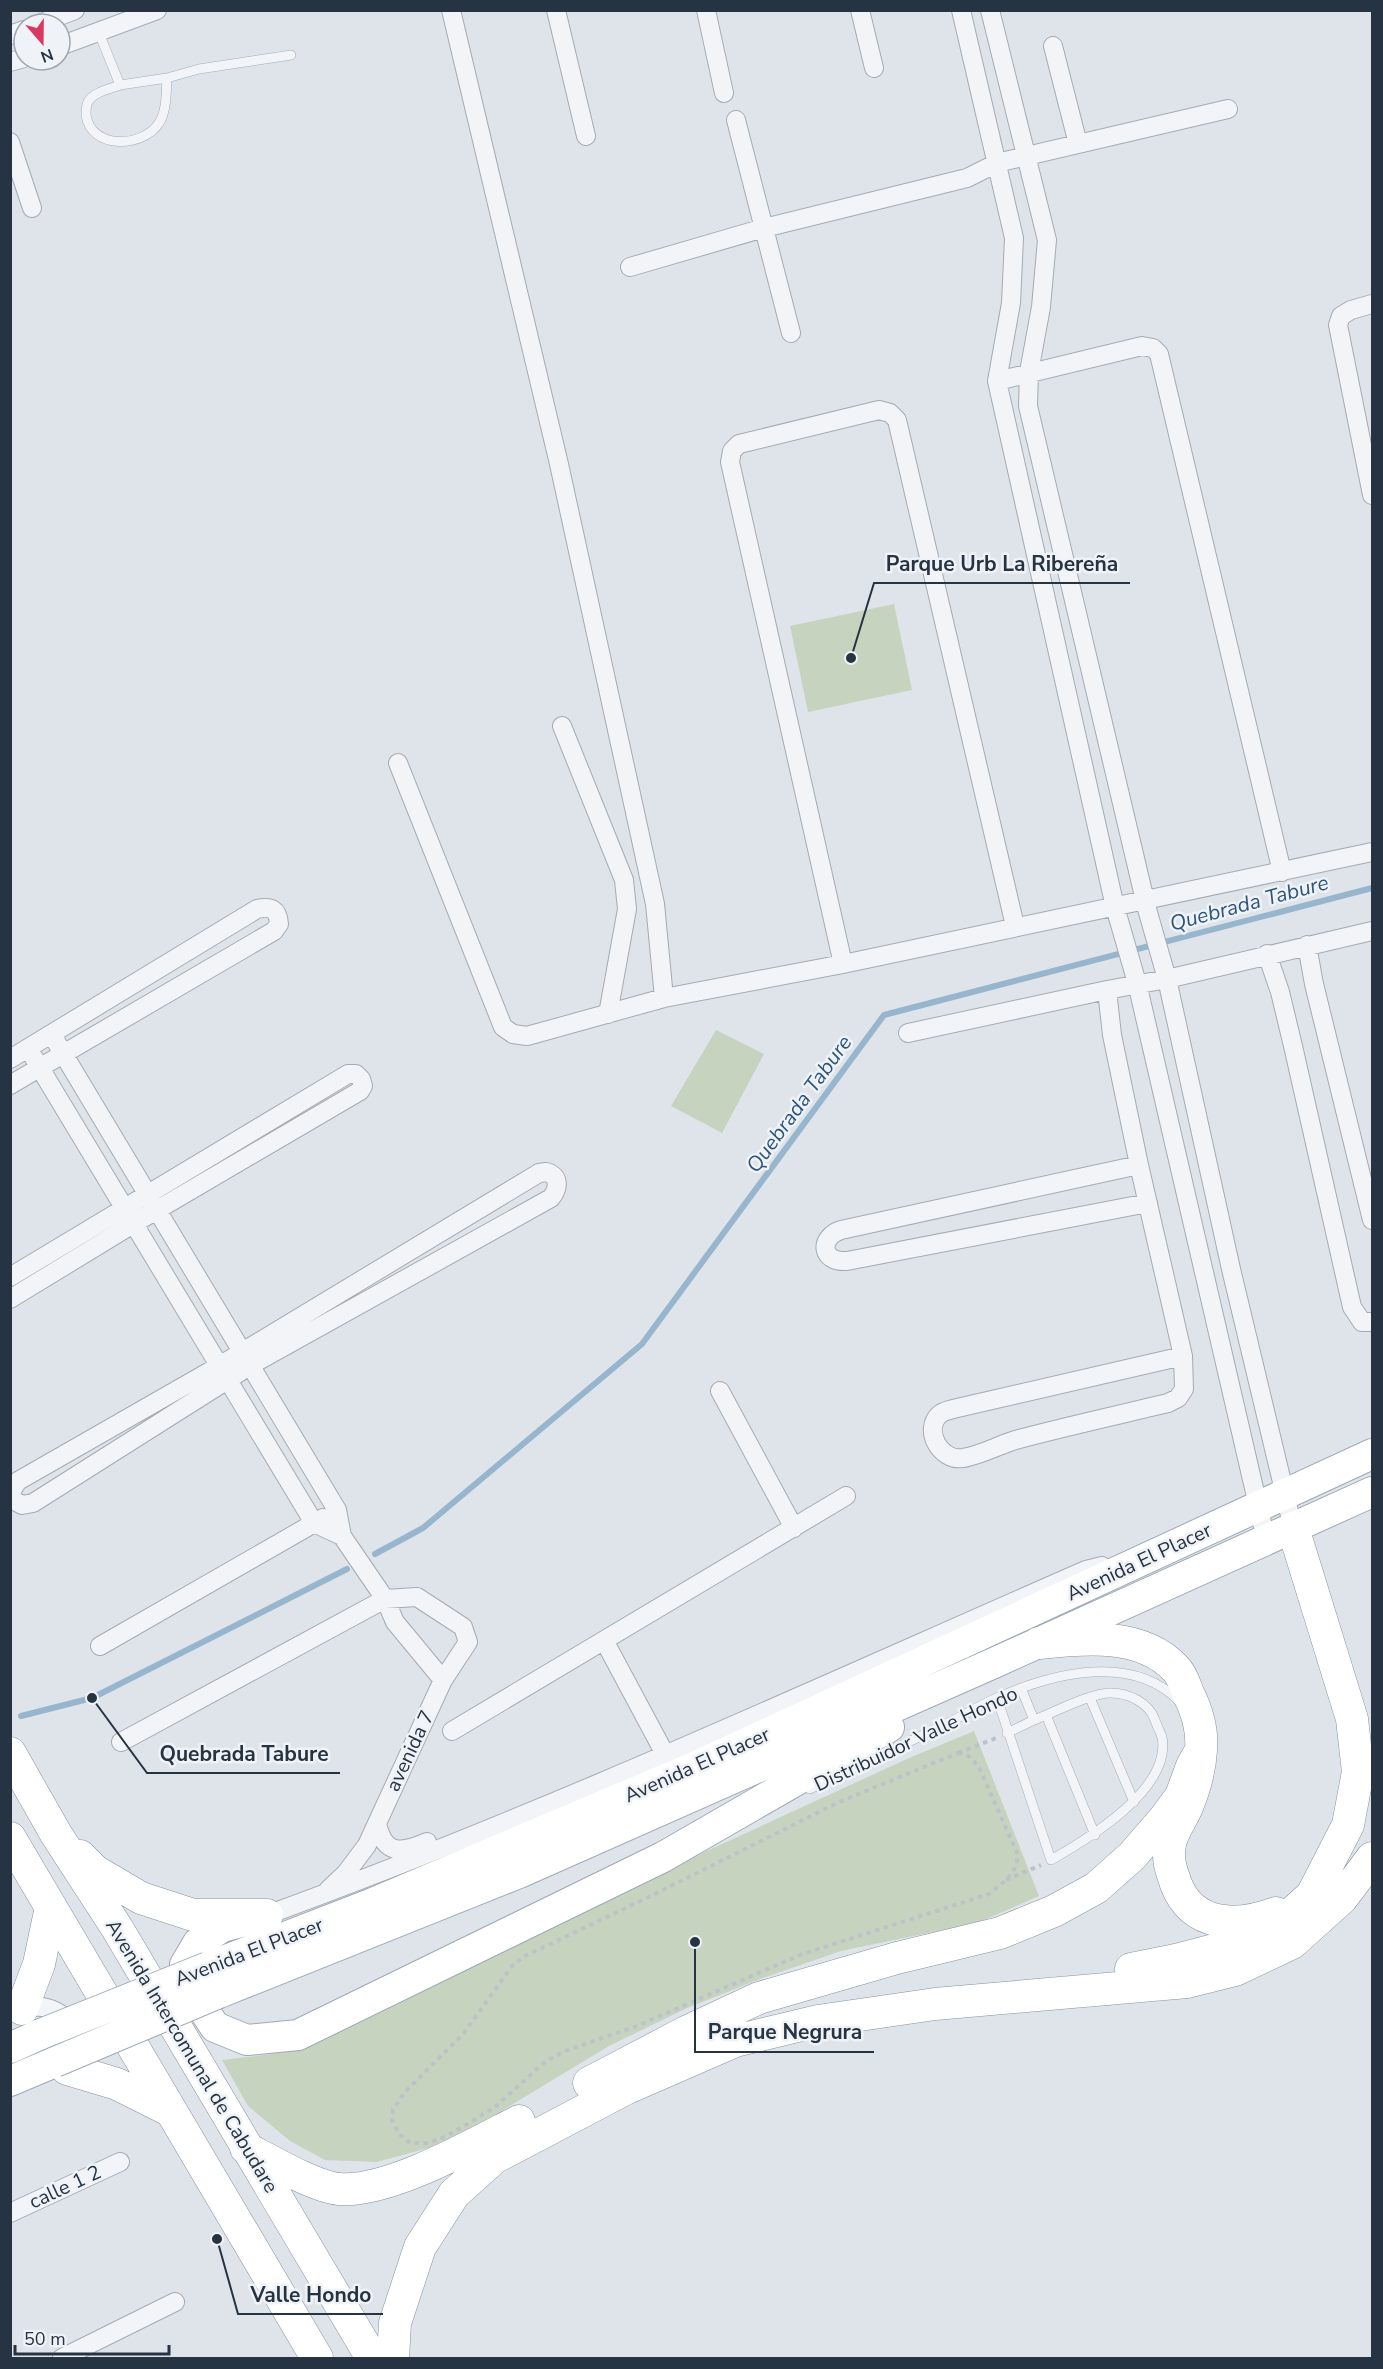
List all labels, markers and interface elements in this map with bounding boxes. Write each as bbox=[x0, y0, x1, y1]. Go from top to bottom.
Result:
north arrow bbox=[12, 12, 72, 72]
text: N bbox=[37, 43, 56, 68]
callout: Parque Urb La Ribereña bbox=[874, 544, 1130, 583]
text: Parque Urb La Ribereña bbox=[886, 550, 1118, 578]
water label: Quebrada Tabure bbox=[1166, 868, 1332, 938]
water label: Quebrada Tabure bbox=[740, 1030, 858, 1178]
street label: Avenida El Placer bbox=[1062, 1517, 1216, 1607]
street label: Distribuidor Valle Hondo bbox=[810, 1680, 1022, 1798]
street label: avenida 7 bbox=[379, 1706, 441, 1796]
street label: Avenida El Placer bbox=[620, 1721, 774, 1809]
callout: Quebrada Tabure bbox=[147, 1734, 340, 1773]
text: Quebrada Tabure bbox=[159, 1740, 329, 1768]
street label: Avenida El Placer bbox=[171, 1911, 327, 1993]
street label: Avenida Intercomunal de Cabudare bbox=[99, 1914, 285, 2198]
callout: Parque Negrura bbox=[695, 2013, 874, 2052]
text: Parque Negrura bbox=[708, 2018, 862, 2046]
street label: calle 1 2 bbox=[25, 2159, 105, 2215]
callout: Valle Hondo bbox=[238, 2275, 383, 2314]
text: Valle Hondo bbox=[250, 2281, 371, 2309]
scale bar bbox=[15, 2318, 170, 2356]
text: 50 m bbox=[24, 2327, 66, 2351]

